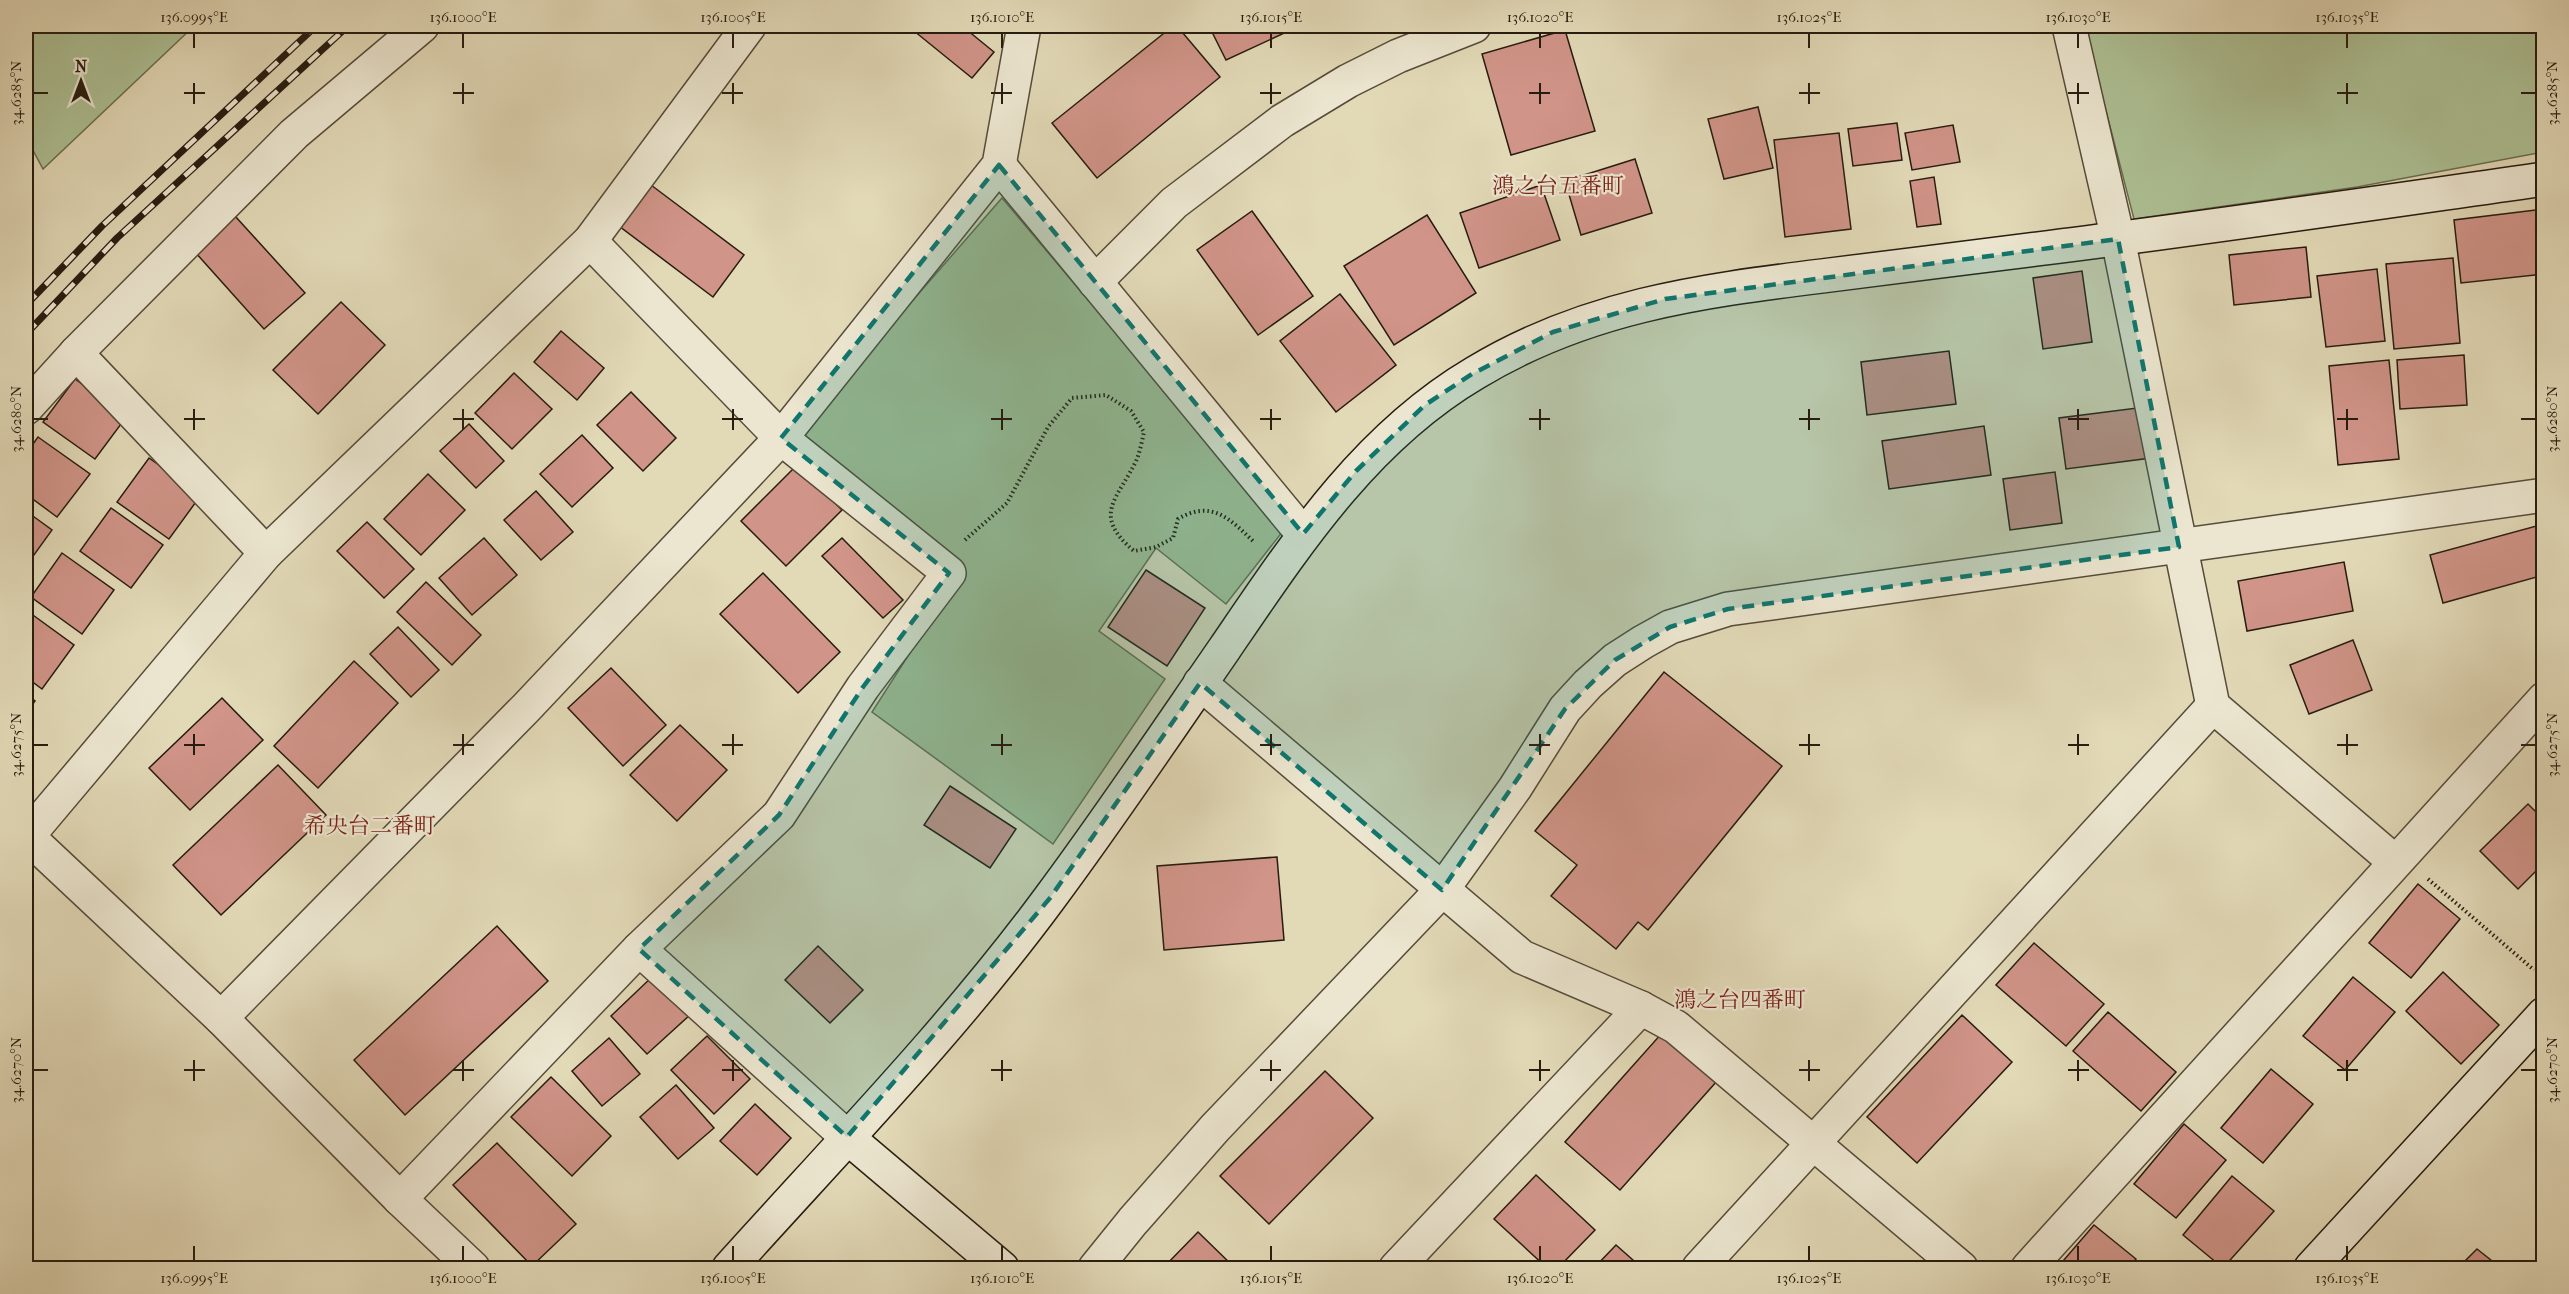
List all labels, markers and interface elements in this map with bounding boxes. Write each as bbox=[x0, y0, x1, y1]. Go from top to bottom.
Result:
text: 136.0995°E bbox=[160, 8, 228, 26]
text: 136.1000°E bbox=[429, 8, 497, 26]
text: 136.1005°E bbox=[700, 8, 766, 26]
text: 136.1010°E bbox=[970, 8, 1034, 26]
text: 136.1015°E bbox=[1240, 8, 1302, 26]
text: 136.1020°E bbox=[1507, 8, 1573, 26]
text: 136.1025°E bbox=[1777, 8, 1841, 26]
text: 136.1030°E bbox=[2045, 8, 2111, 26]
text: 136.1035°E bbox=[2315, 8, 2379, 26]
north arrow bbox=[51, 51, 111, 111]
text: N bbox=[75, 57, 88, 76]
text: 34.6285°N bbox=[7, 60, 25, 126]
text: 34.6285°N bbox=[2543, 60, 2561, 126]
district label: 鴻之台五番町 bbox=[1492, 173, 1624, 199]
text: 34.6280°N bbox=[7, 385, 25, 452]
text: 34.6280°N bbox=[2543, 385, 2561, 452]
text: 34.6275°N bbox=[7, 712, 25, 777]
text: 34.6275°N bbox=[2543, 712, 2561, 777]
district label: 希央台二番町 bbox=[304, 813, 436, 839]
district label: 鴻之台四番町 bbox=[1674, 987, 1806, 1013]
text: 34.6270°N bbox=[7, 1036, 25, 1103]
text: 34.6270°N bbox=[2543, 1036, 2561, 1103]
text: 136.0995°E bbox=[160, 1269, 228, 1287]
text: 136.1000°E bbox=[429, 1269, 497, 1287]
text: 136.1005°E bbox=[700, 1269, 766, 1287]
text: 136.1010°E bbox=[970, 1269, 1034, 1287]
text: 136.1015°E bbox=[1240, 1269, 1302, 1287]
text: 136.1020°E bbox=[1507, 1269, 1573, 1287]
text: 136.1025°E bbox=[1777, 1269, 1841, 1287]
text: 136.1030°E bbox=[2045, 1269, 2111, 1287]
text: 136.1035°E bbox=[2315, 1269, 2379, 1287]

